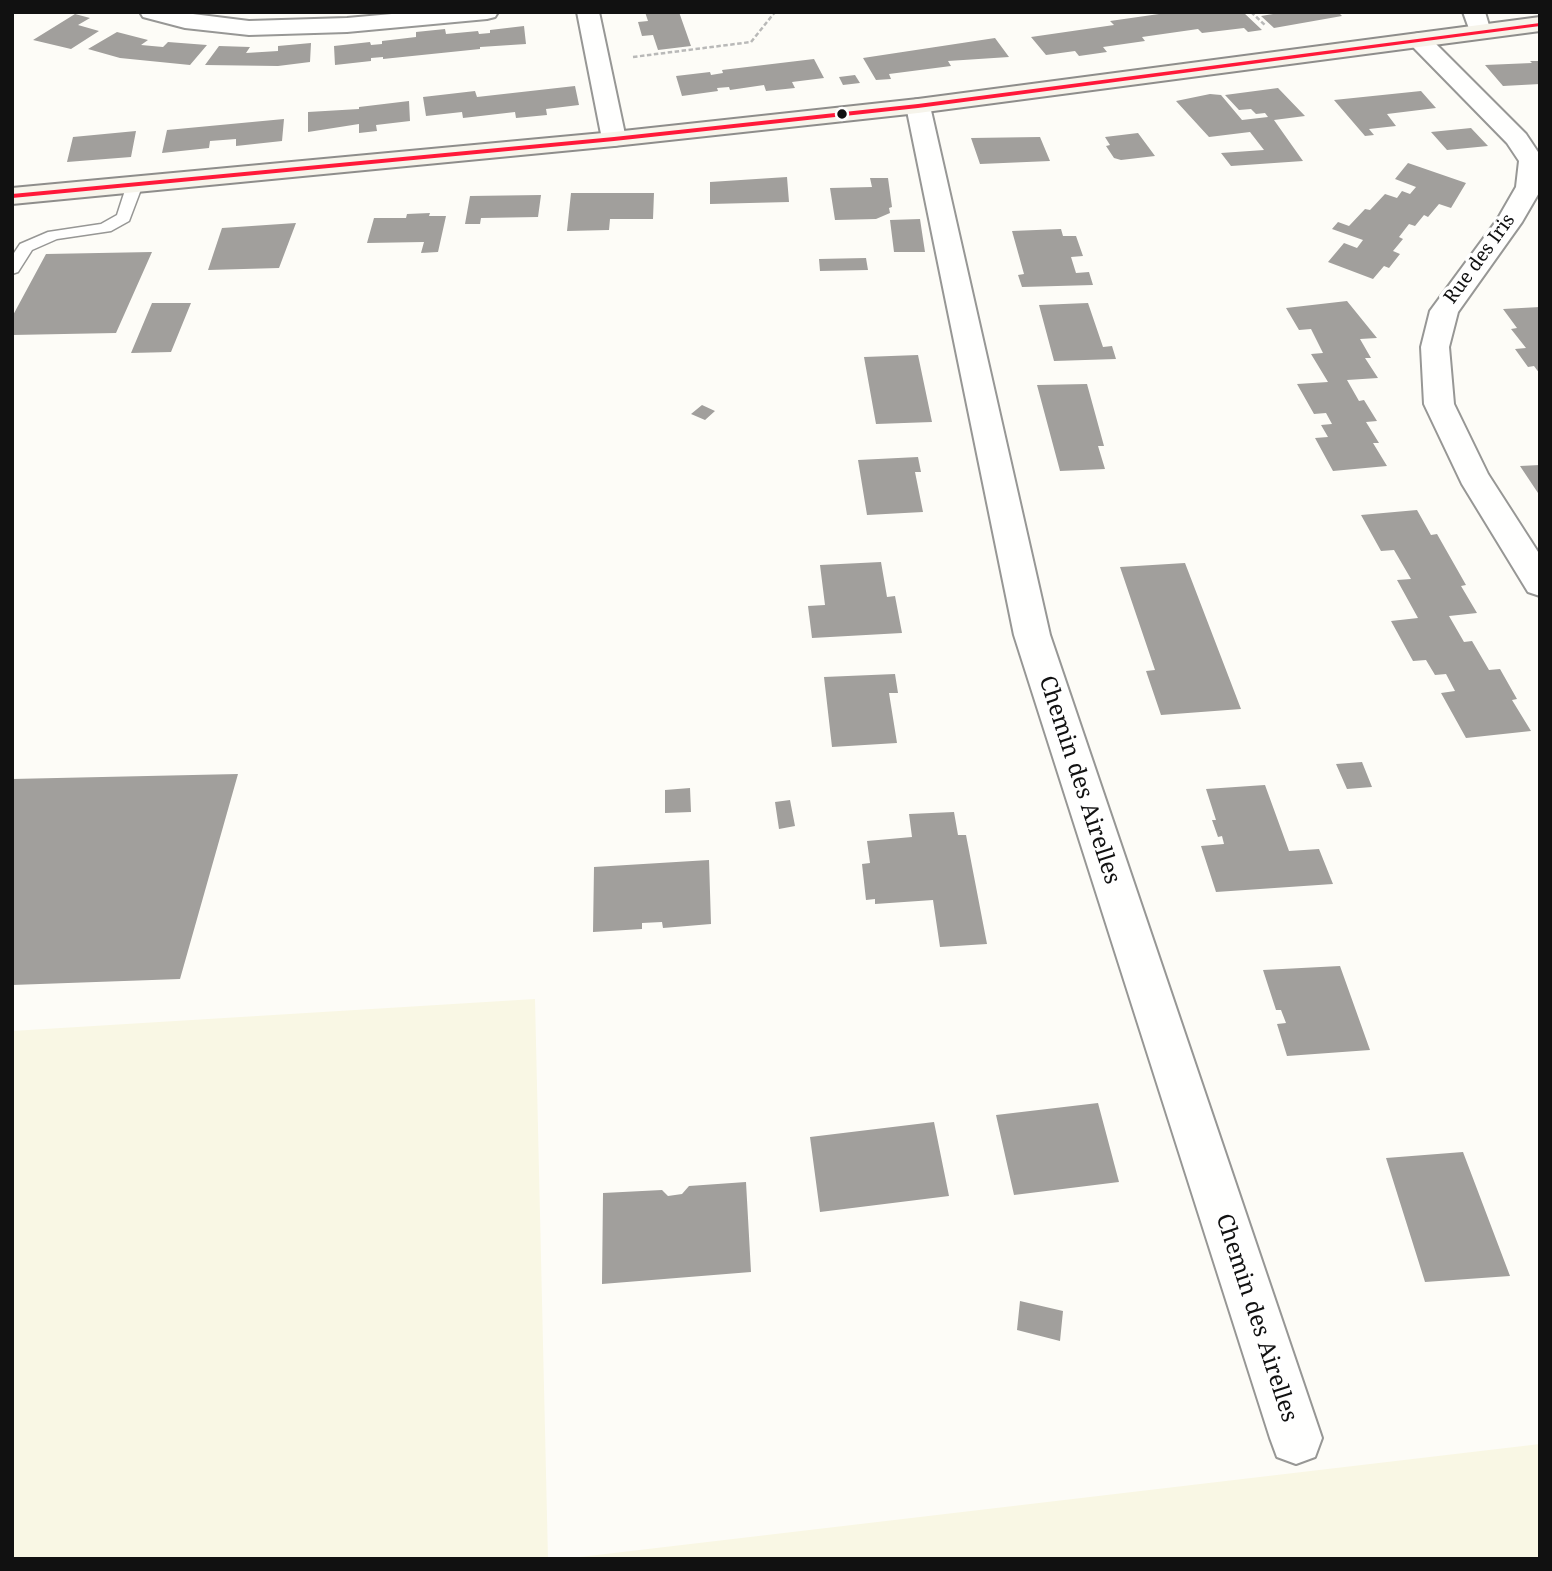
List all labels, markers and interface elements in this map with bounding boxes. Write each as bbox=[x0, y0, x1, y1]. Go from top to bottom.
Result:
unlabelled marker bbox=[835, 107, 849, 121]
street label: Rue des Iris bbox=[1440, 210, 1520, 308]
street label: Chemin des Airelles bbox=[1032, 672, 1126, 888]
street label: Chemin des Airelles bbox=[1209, 1210, 1303, 1426]

